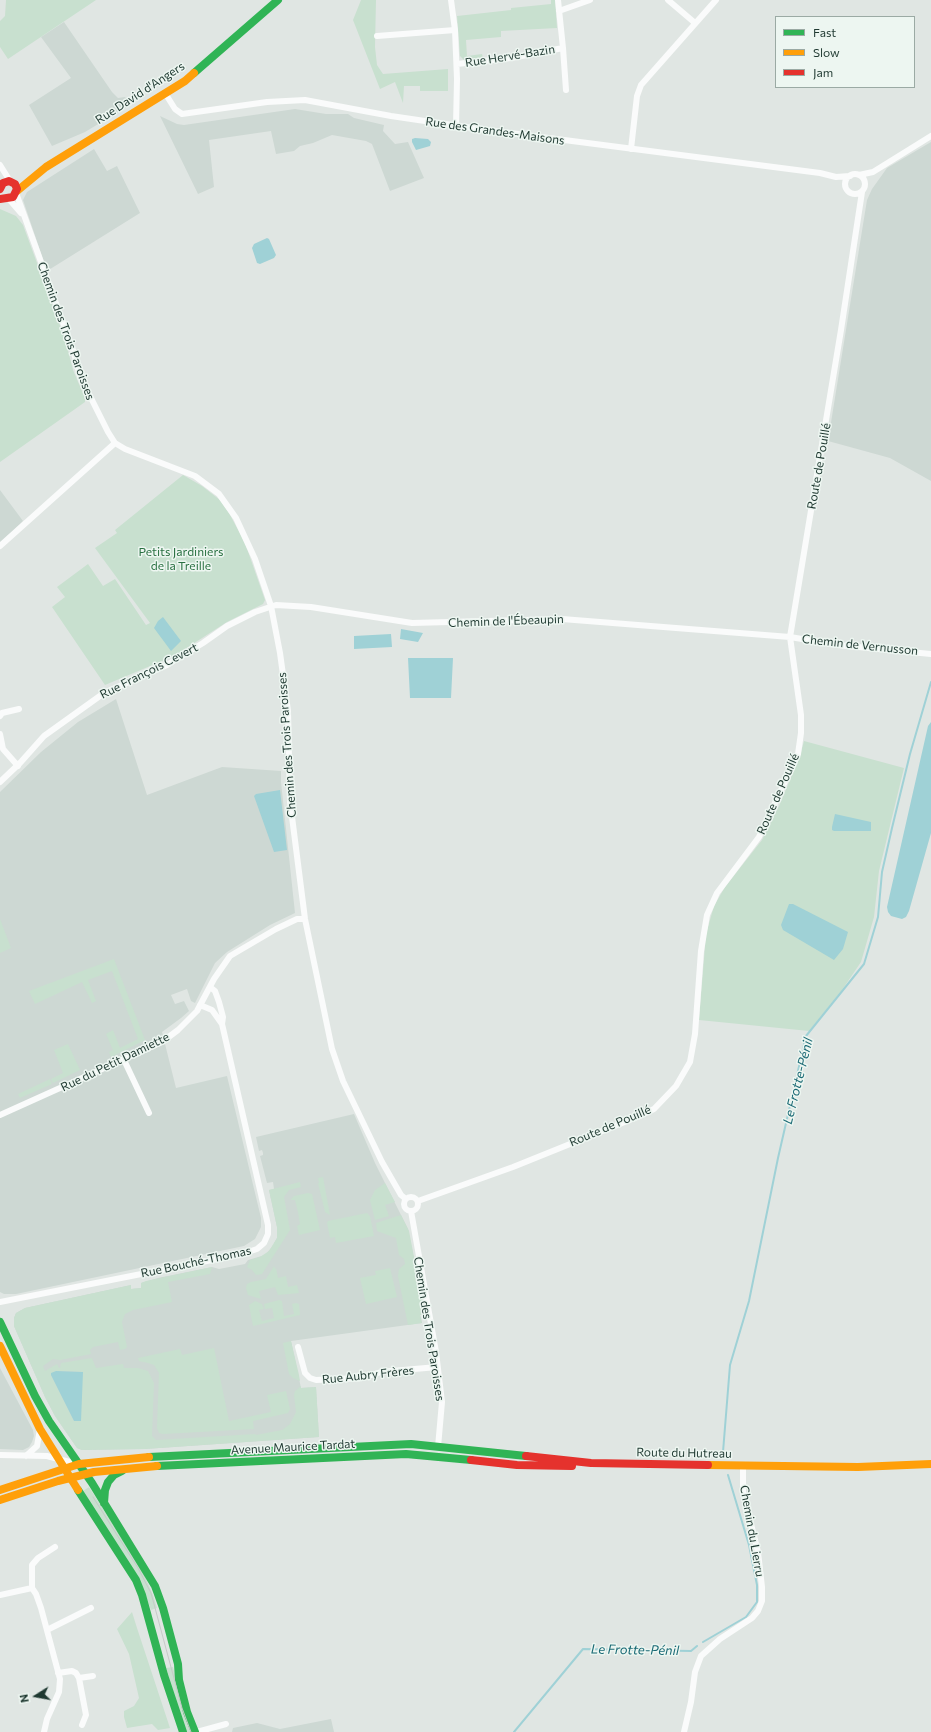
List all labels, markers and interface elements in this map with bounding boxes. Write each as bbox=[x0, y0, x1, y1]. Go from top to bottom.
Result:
legend bbox=[775, 16, 915, 88]
text: Fast bbox=[813, 25, 836, 39]
street label: Rue Hervé-Bazin bbox=[464, 42, 556, 70]
text: Slow bbox=[813, 45, 840, 59]
street label: Rue David d'Angers bbox=[93, 59, 187, 127]
text: Jam bbox=[813, 65, 833, 79]
street label: Rue des Grandes-Maisons bbox=[424, 114, 566, 148]
street label: Chemin des Trois Paroisses bbox=[34, 260, 98, 402]
street label: Route de Pouillé bbox=[804, 422, 834, 510]
park label: Petits Jardiniers de la Treille bbox=[139, 545, 223, 573]
street label: Chemin de l'Ébeaupin bbox=[448, 612, 564, 630]
street label: Chemin de Vernusson bbox=[801, 632, 919, 658]
street label: Rue François Cevert bbox=[98, 640, 200, 702]
street label: Chemin des Trois Paroisses bbox=[275, 672, 299, 818]
street label: Route de Pouillé bbox=[754, 751, 802, 837]
street label: Rue du Petit Damiette bbox=[58, 1029, 172, 1095]
water label: Le Frotte-Pénil bbox=[780, 1036, 816, 1126]
street label: Route de Pouillé bbox=[567, 1102, 653, 1150]
street label: Rue Bouché-Thomas bbox=[140, 1243, 252, 1281]
street label: Chemin des Trois Paroisses bbox=[410, 1256, 448, 1402]
street label: Rue Aubry Frères bbox=[321, 1363, 415, 1387]
street label: Avenue Maurice Tardat bbox=[230, 1437, 356, 1457]
street label: Route du Hutreau bbox=[636, 1445, 732, 1461]
street label: Chemin du Lierru bbox=[737, 1484, 767, 1578]
water label: Le Frotte-Pénil bbox=[591, 1641, 679, 1659]
north arrow bbox=[16, 1676, 56, 1716]
text: N bbox=[17, 1693, 31, 1704]

